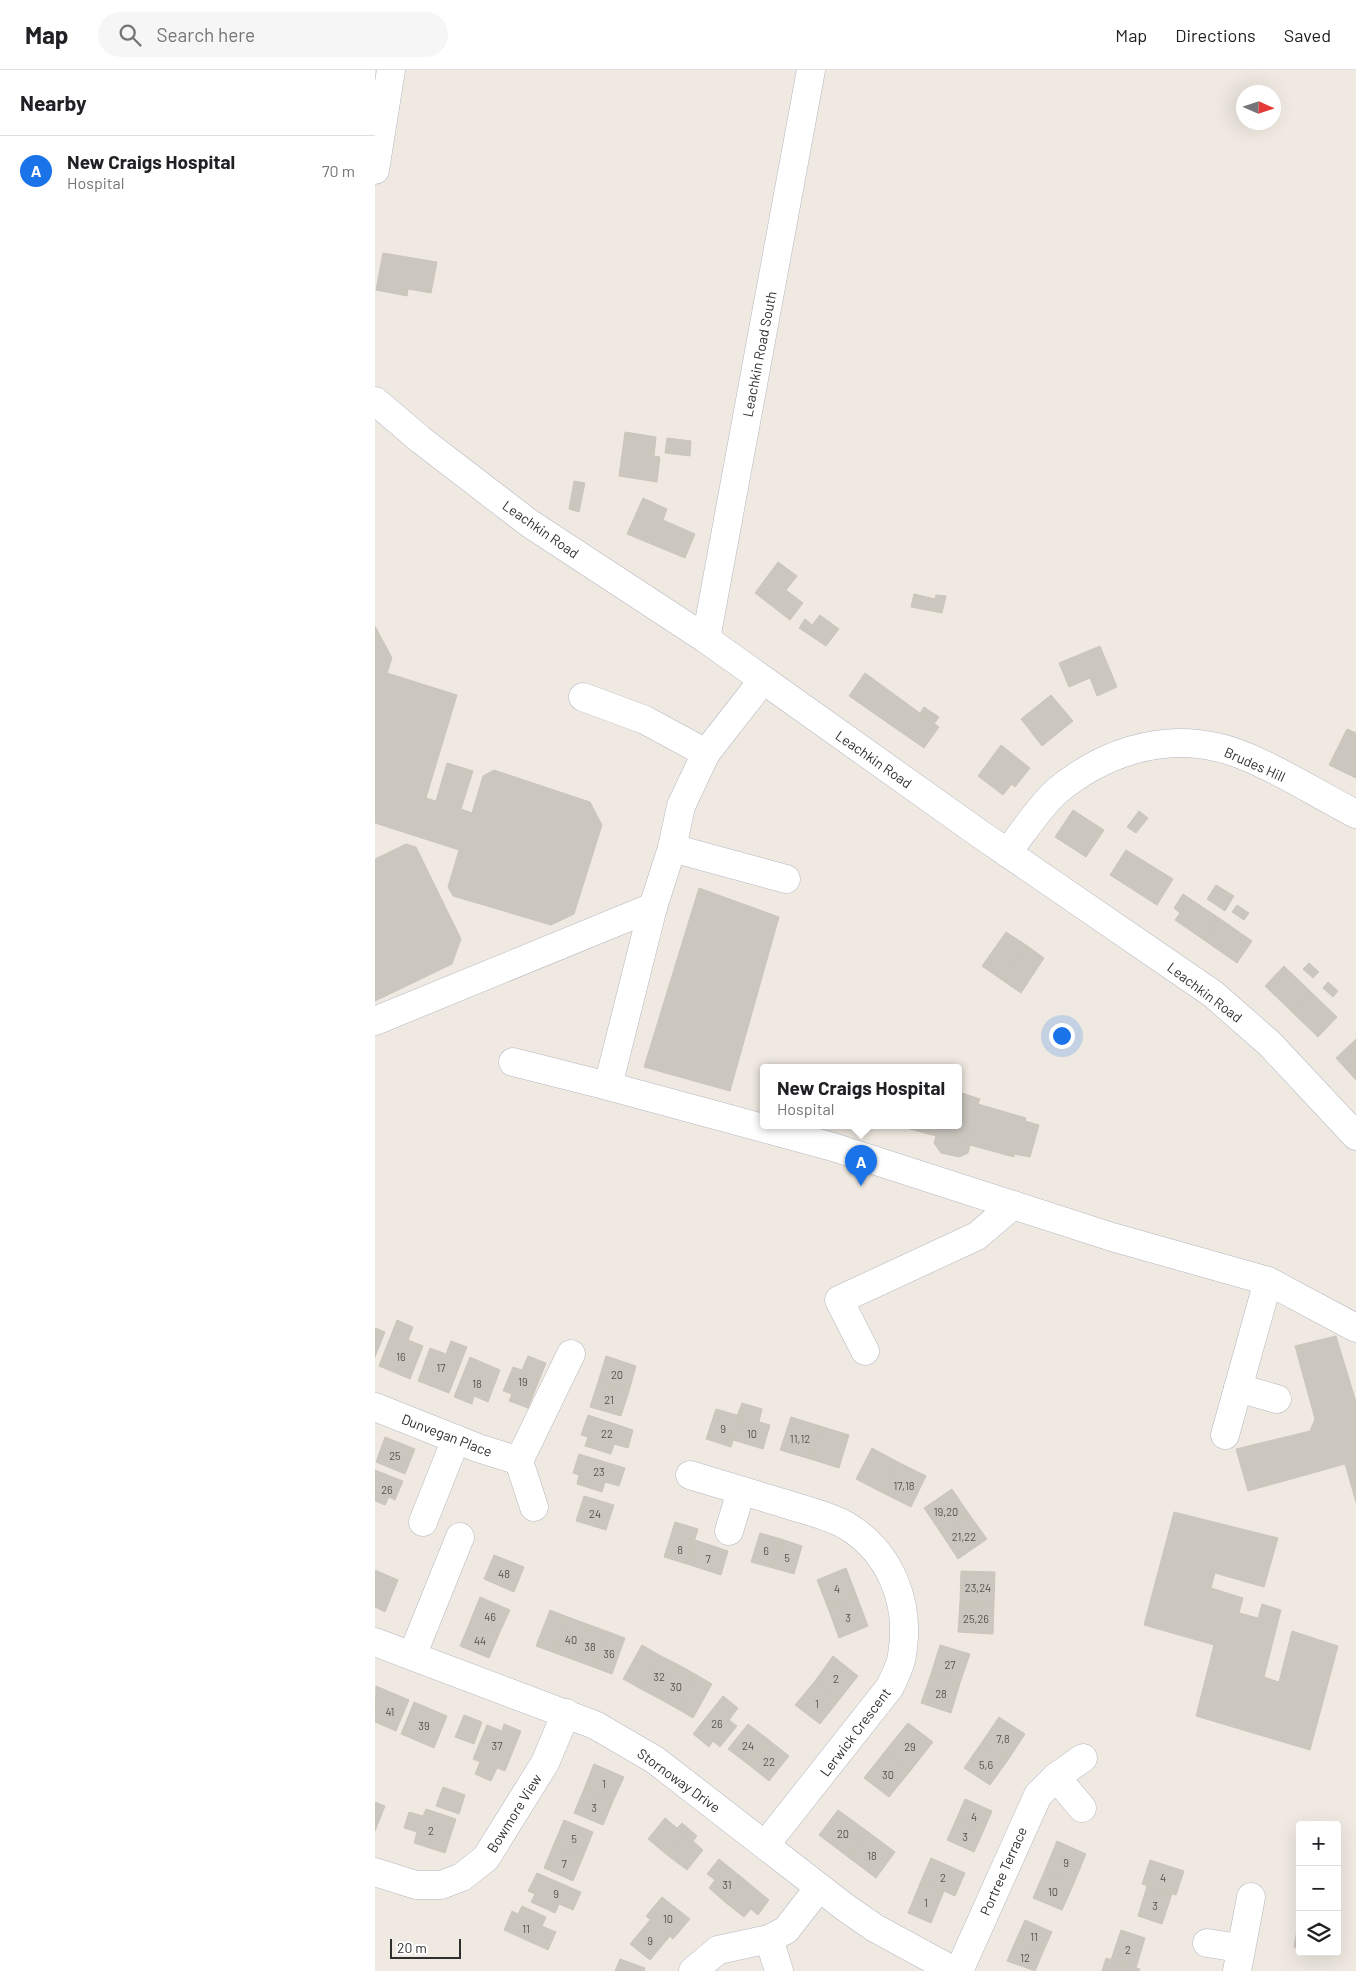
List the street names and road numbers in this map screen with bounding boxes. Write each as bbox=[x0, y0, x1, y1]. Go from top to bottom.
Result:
street label: Leachkin Road South bbox=[738, 290, 780, 418]
street label: Leachkin Road bbox=[500, 496, 582, 562]
street label: Leachkin Road bbox=[833, 726, 915, 792]
street label: Brudes Hill bbox=[1222, 743, 1288, 785]
street label: Leachkin Road bbox=[1164, 958, 1246, 1026]
street label: Dunvegan Place bbox=[399, 1410, 495, 1460]
street label: Lerwick Crescent bbox=[816, 1684, 894, 1780]
street label: Stornoway Drive bbox=[634, 1744, 724, 1816]
street label: Bowmore View bbox=[483, 1770, 545, 1856]
street label: Portree Terrace bbox=[976, 1824, 1030, 1918]

